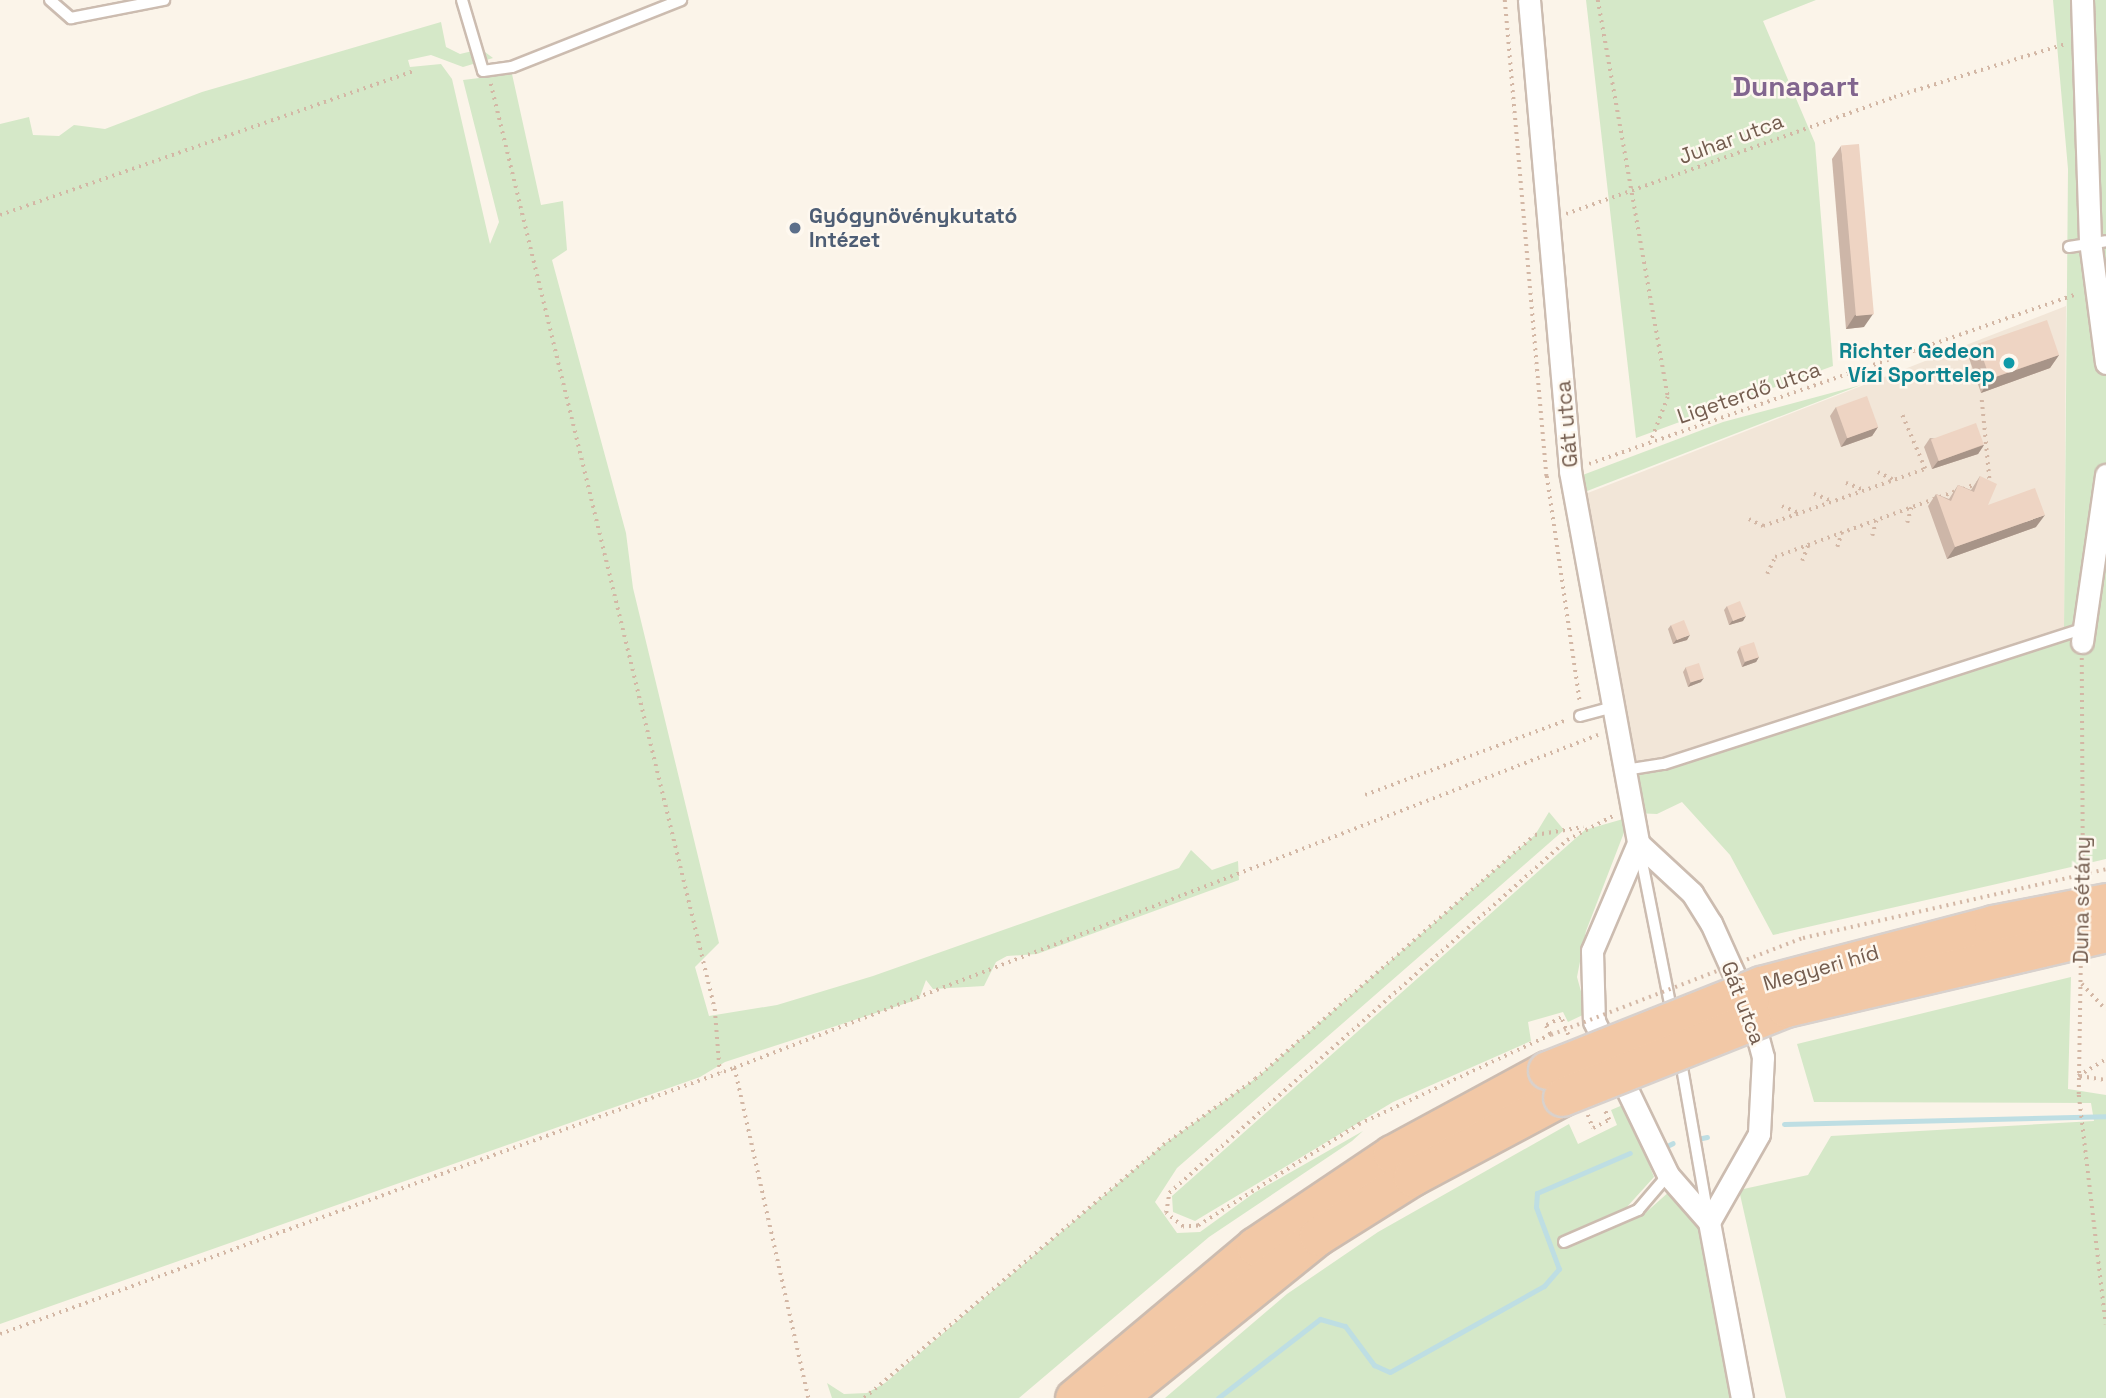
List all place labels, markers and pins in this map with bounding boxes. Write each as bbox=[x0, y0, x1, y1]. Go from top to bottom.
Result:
place label: Gyógynövénykutató Intézet bbox=[809, 203, 1017, 253]
marker: Gyógynövénykutató Intézet bbox=[787, 220, 803, 236]
place label: Richter Gedeon Vízi Sporttelep bbox=[1839, 338, 1995, 388]
marker: Richter Gedeon Vízi Sporttelep bbox=[2001, 355, 2017, 371]

